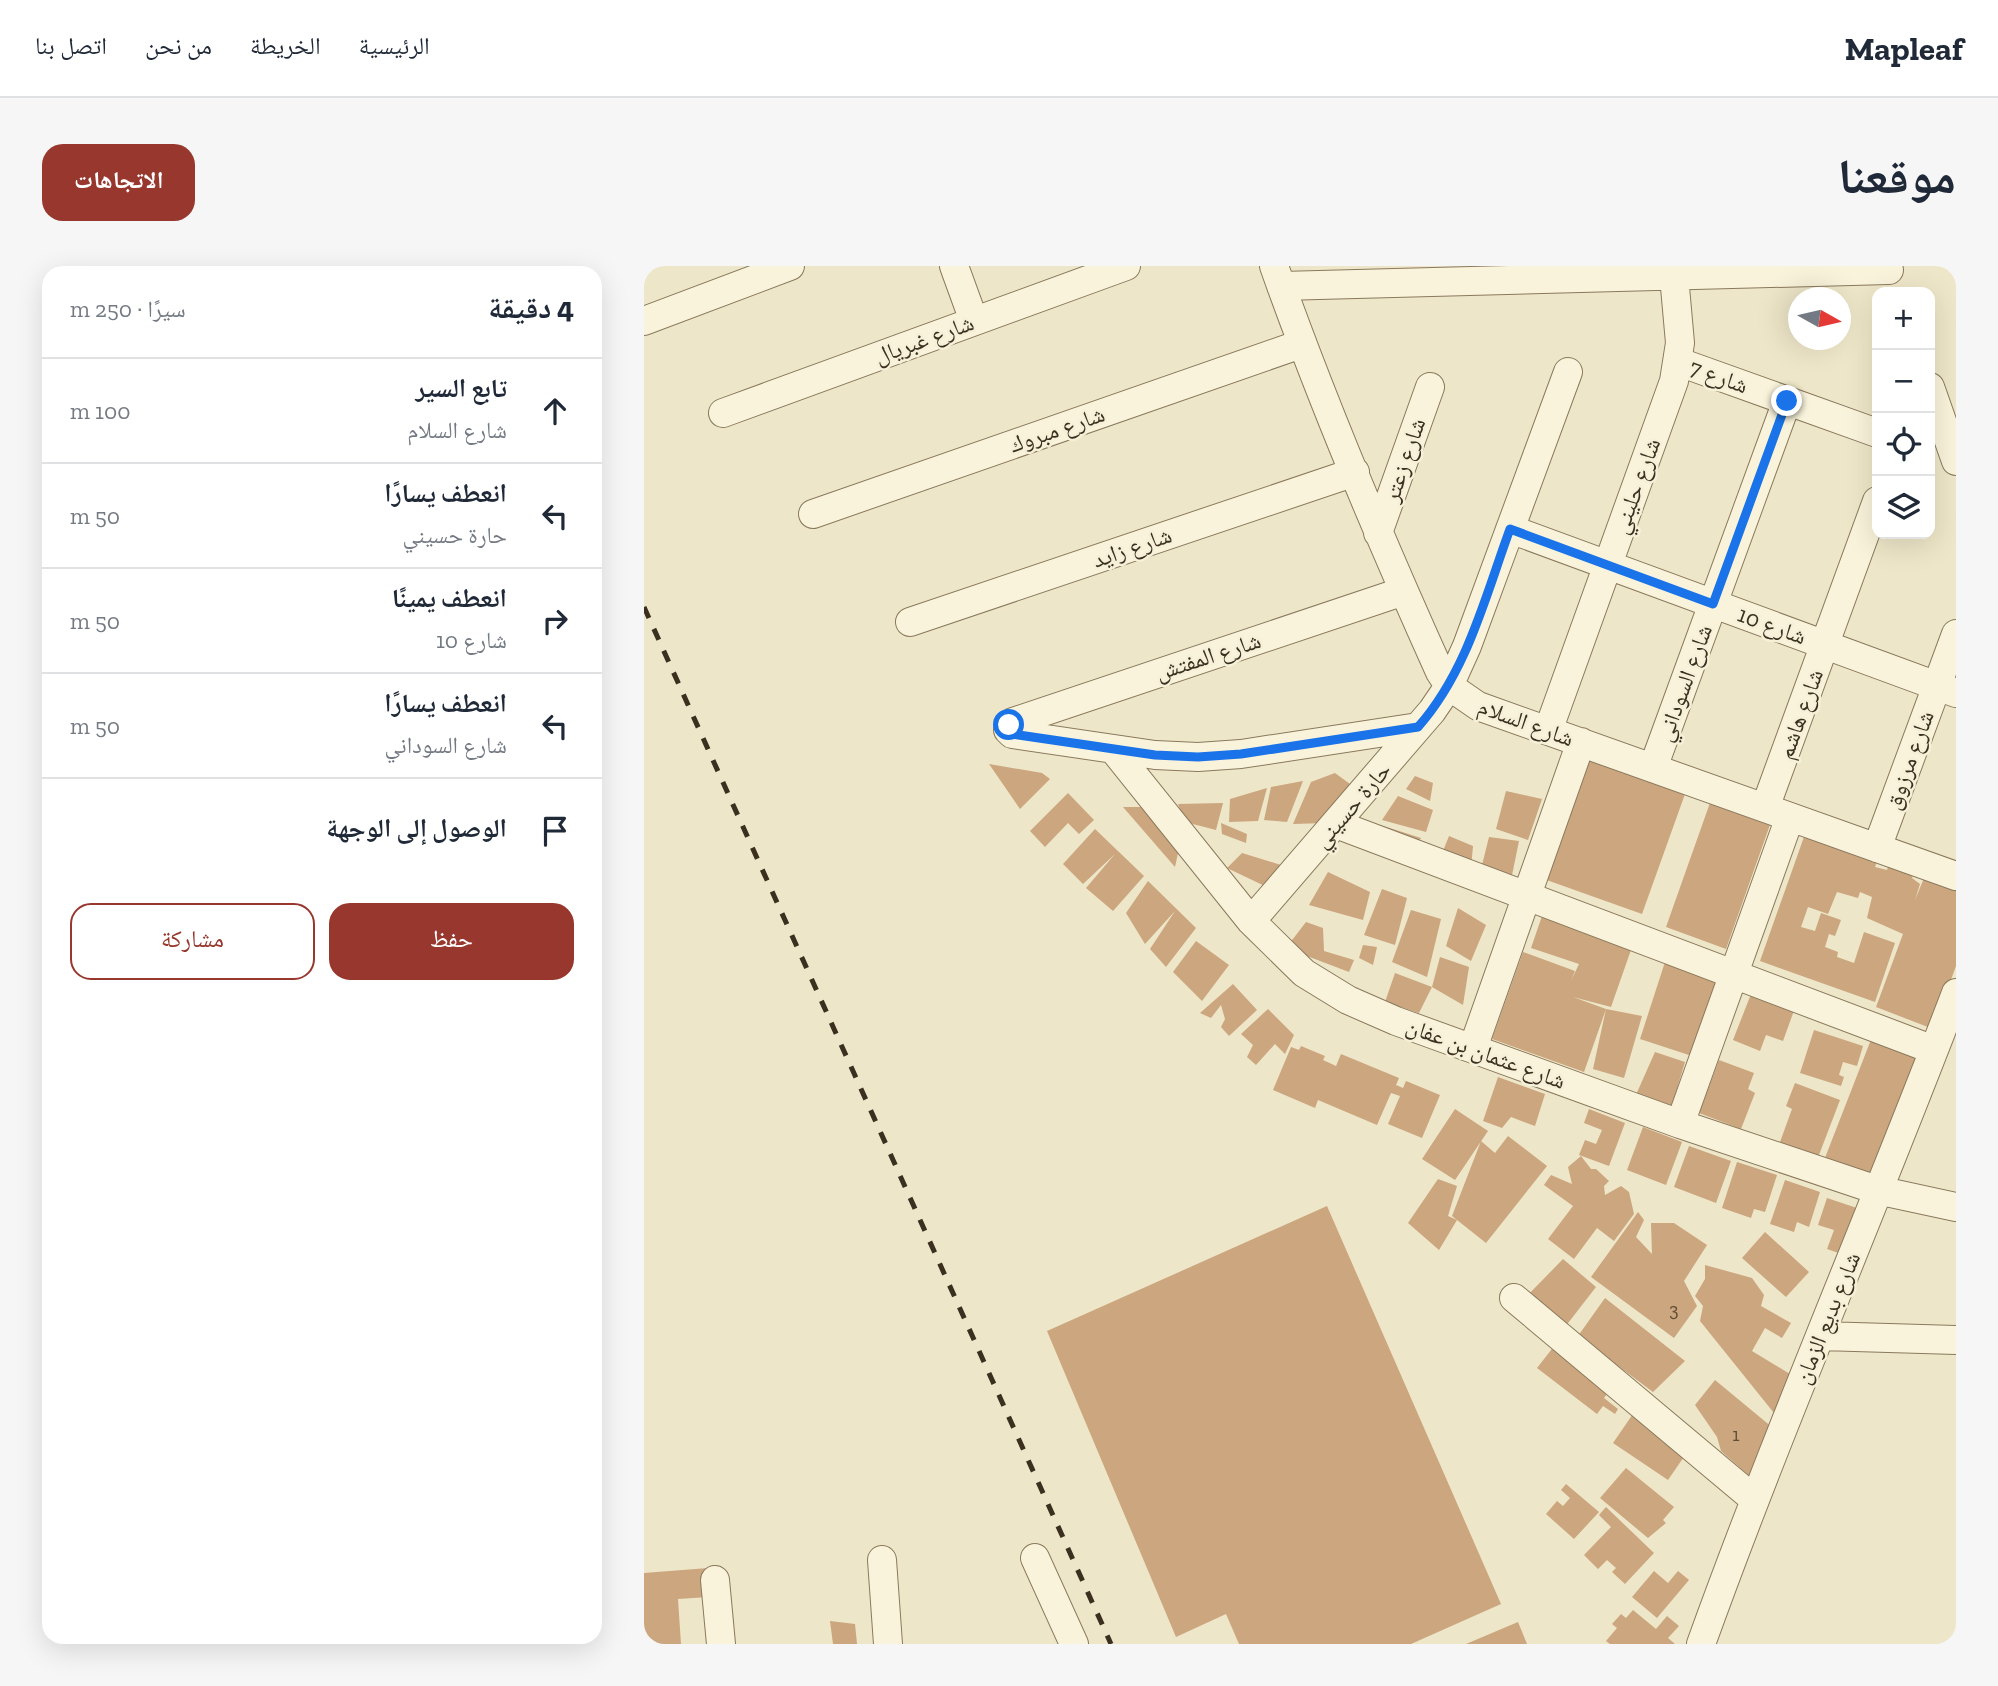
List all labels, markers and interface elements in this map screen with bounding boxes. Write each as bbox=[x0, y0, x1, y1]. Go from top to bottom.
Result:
text: Mapleaf bbox=[1845, 29, 1963, 68]
text: اتصل بنا bbox=[35, 31, 107, 60]
text: من نحن bbox=[145, 31, 212, 60]
text: الخريطة bbox=[250, 31, 321, 60]
text: الرئيسية bbox=[359, 31, 430, 60]
button: الاتجاهات bbox=[42, 144, 195, 221]
text: موقعنا bbox=[1838, 147, 1956, 206]
north arrow bbox=[1788, 287, 1851, 350]
map controls bbox=[1872, 287, 1935, 539]
button: + bbox=[1872, 287, 1935, 350]
text: 4 دقيقة bbox=[488, 290, 574, 326]
text: سيرًا · 250 m bbox=[70, 295, 186, 323]
street label: شارع غبريال bbox=[870, 308, 978, 371]
button: − bbox=[1872, 350, 1935, 413]
street label: شارع 7 bbox=[1686, 353, 1752, 400]
text: تابع السير bbox=[415, 372, 507, 404]
route end bbox=[1771, 385, 1802, 416]
icon: ahead bbox=[536, 392, 574, 430]
text: 100 m bbox=[70, 397, 130, 425]
street label: شارع مبروك bbox=[1006, 400, 1109, 459]
button: locate bbox=[1872, 413, 1935, 476]
street label: شارع زعتر bbox=[1376, 414, 1432, 507]
text: شارع السلام bbox=[407, 416, 507, 444]
street label: شارع حليني bbox=[1606, 434, 1671, 539]
button: layers bbox=[1872, 476, 1935, 539]
text: انعطف يسارًا bbox=[384, 477, 507, 509]
icon: left bbox=[536, 497, 574, 535]
text: 50 m bbox=[70, 502, 120, 530]
street label: شارع زايد bbox=[1089, 520, 1176, 575]
text: حارة حسيني bbox=[402, 521, 507, 549]
text: انعطف يمينًا bbox=[392, 582, 507, 614]
street label: شارع 10 bbox=[1733, 600, 1810, 651]
icon: right bbox=[536, 602, 574, 640]
text: 50 m bbox=[70, 607, 120, 635]
street label: شارع السوداني bbox=[1650, 621, 1723, 747]
text: شارع 10 bbox=[436, 626, 507, 654]
street label: شارع المفتش bbox=[1152, 626, 1265, 687]
street label: شارع هاشم bbox=[1771, 665, 1831, 764]
text: انعطف يسارًا bbox=[384, 687, 507, 719]
street label: شارع السلام bbox=[1474, 692, 1578, 754]
icon: left bbox=[536, 707, 574, 745]
street label: شارع مرزوق bbox=[1878, 707, 1941, 814]
route start bbox=[993, 709, 1024, 740]
text: 50 m bbox=[70, 712, 120, 740]
text: شارع السوداني bbox=[385, 731, 507, 759]
street label: حارة حسيني bbox=[1307, 756, 1401, 857]
text: الوصول إلى الوجهة bbox=[326, 812, 507, 844]
icon: arrive bbox=[536, 812, 574, 850]
button: مشاركة bbox=[70, 903, 315, 980]
button: حفظ bbox=[329, 903, 574, 980]
street label: شارع عثمان بن عفان bbox=[1402, 1011, 1570, 1096]
street label: شارع بديع الزمان bbox=[1788, 1248, 1867, 1388]
house number: 3 bbox=[1669, 1298, 1679, 1321]
house number: 1 bbox=[1732, 1423, 1740, 1446]

